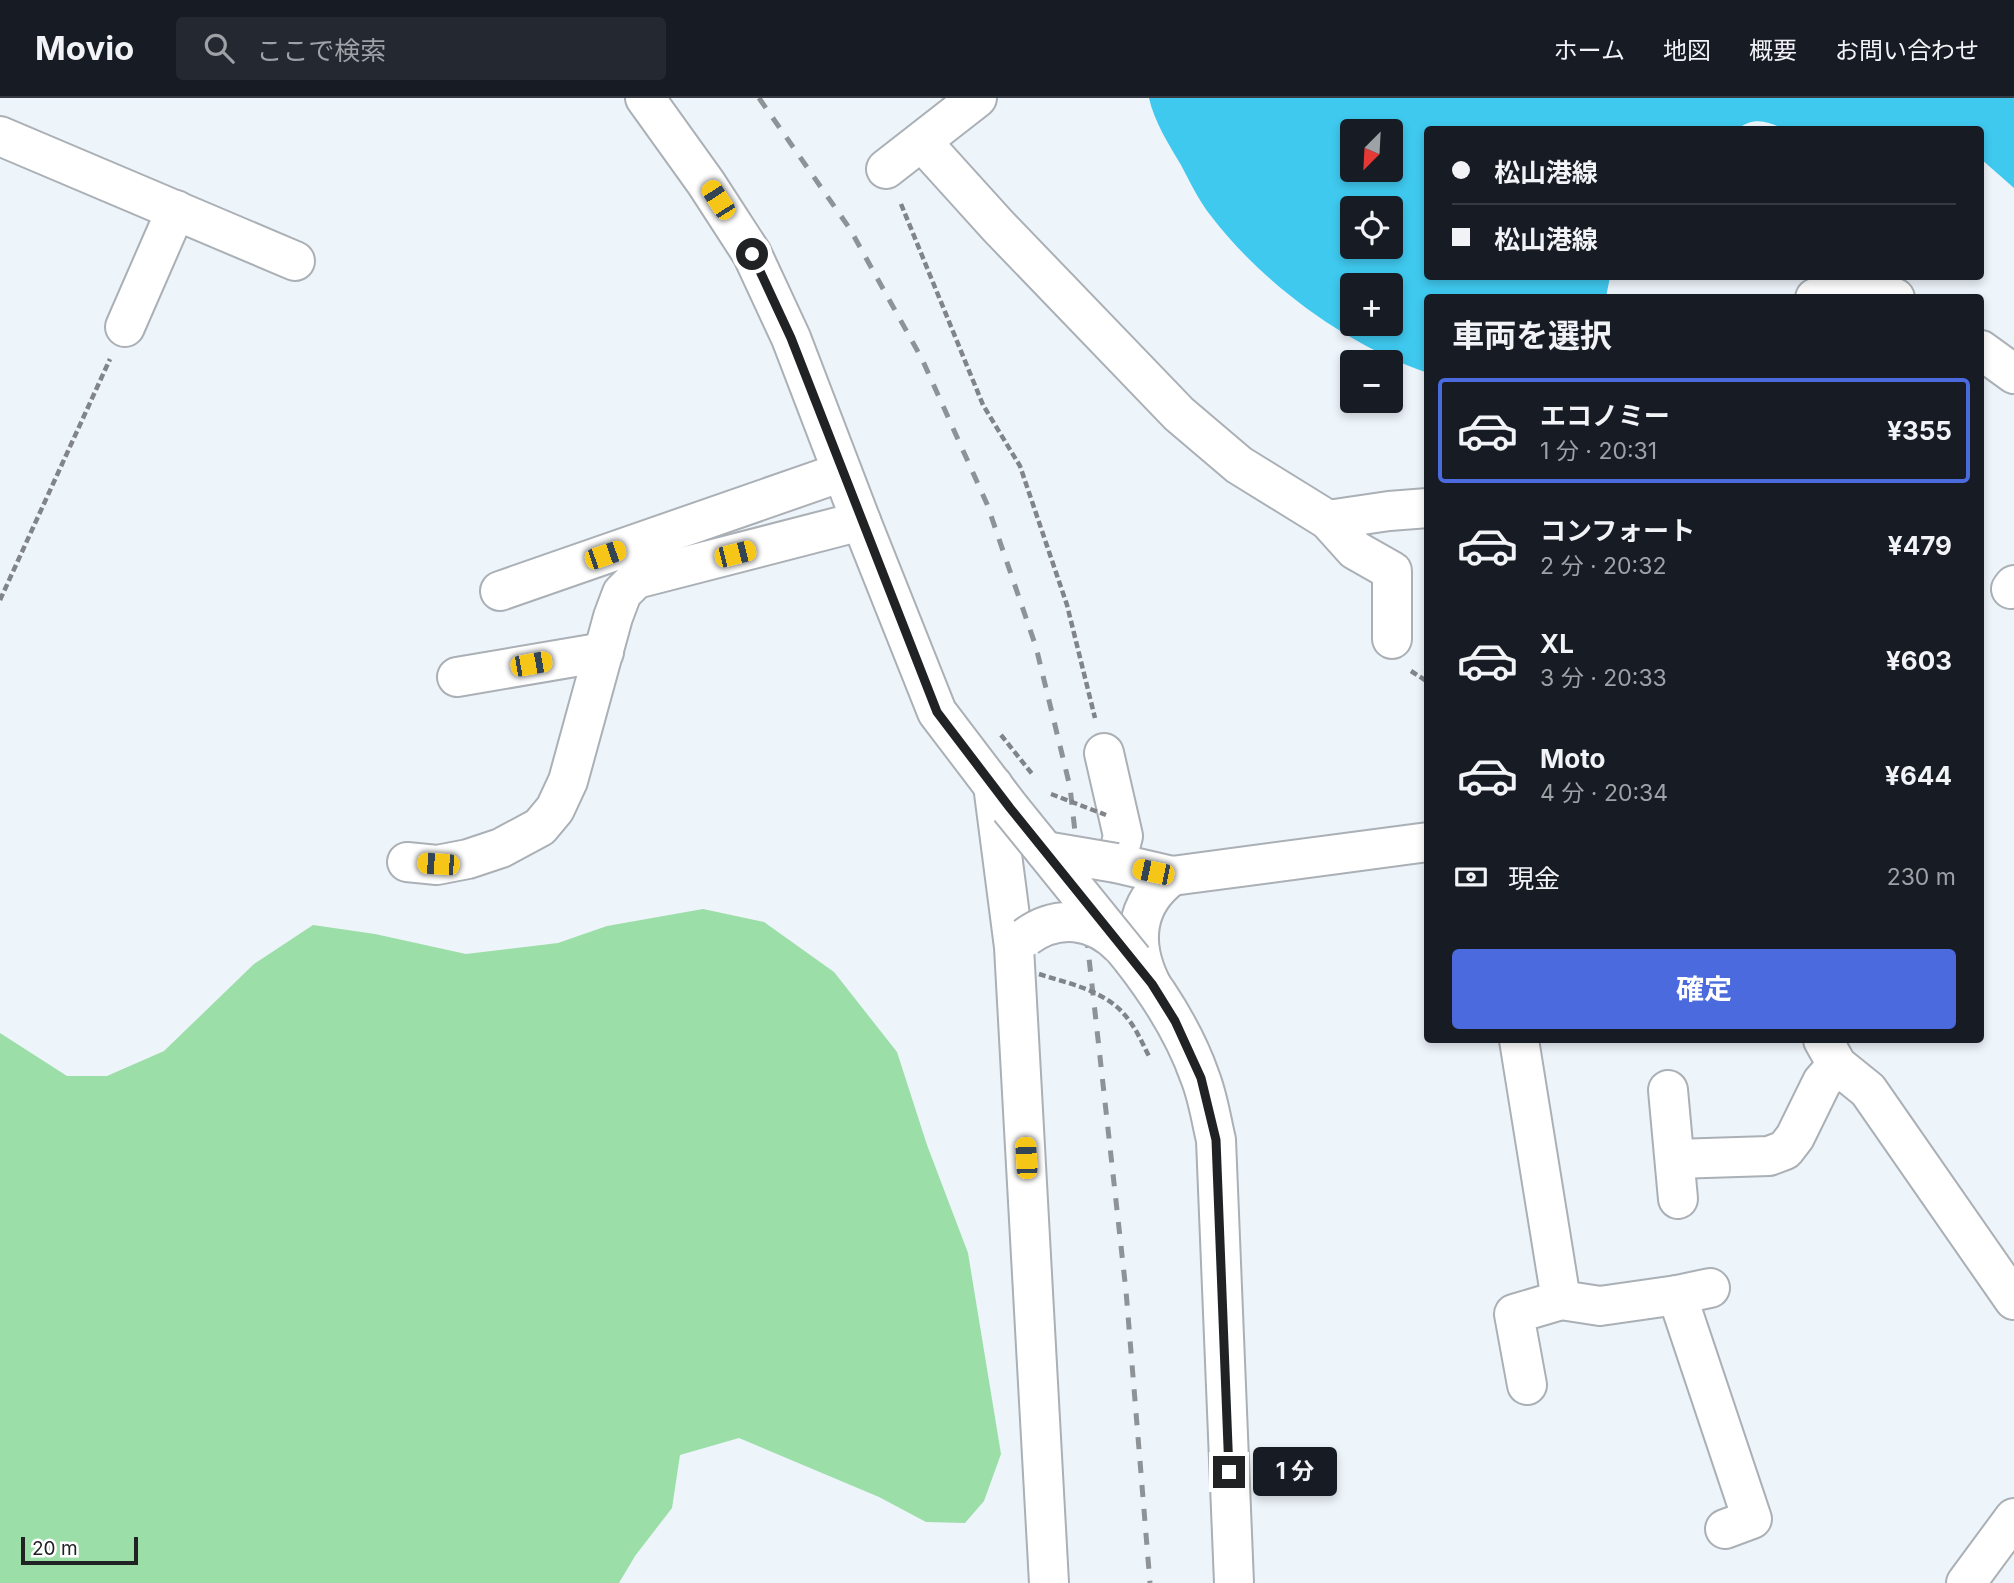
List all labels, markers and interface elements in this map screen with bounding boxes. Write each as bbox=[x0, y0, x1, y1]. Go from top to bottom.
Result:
search box bbox=[176, 17, 666, 80]
text: Movio bbox=[35, 28, 134, 68]
icon: search bbox=[200, 29, 238, 67]
text: ここで検索 bbox=[256, 35, 386, 66]
text: ホーム bbox=[1554, 36, 1625, 65]
text: 地図 bbox=[1663, 36, 1711, 65]
text: 概要 bbox=[1749, 36, 1797, 65]
text: お問い合わせ bbox=[1835, 36, 1979, 65]
north arrow bbox=[1340, 119, 1404, 182]
map controls bbox=[1340, 119, 1403, 413]
text: 松山港線 bbox=[1494, 157, 1598, 188]
car bbox=[698, 177, 739, 223]
button: locate bbox=[1340, 196, 1403, 259]
text: 松山港線 bbox=[1494, 224, 1598, 255]
route start bbox=[736, 238, 768, 270]
button: + bbox=[1340, 273, 1403, 336]
text: 車両を選択 bbox=[1452, 316, 1612, 355]
button: − bbox=[1340, 350, 1403, 413]
icon: car bbox=[1456, 399, 1519, 462]
text: エコノミー bbox=[1540, 400, 1670, 431]
text: ¥355 bbox=[1887, 415, 1952, 446]
text: 1 分 · 20:31 bbox=[1540, 437, 1657, 465]
icon: car bbox=[1456, 514, 1519, 577]
text: コンフォート bbox=[1540, 515, 1695, 546]
text: ¥479 bbox=[1888, 530, 1952, 561]
car bbox=[582, 538, 629, 572]
car bbox=[713, 539, 758, 569]
text: 2 分 · 20:32 bbox=[1540, 552, 1666, 580]
text: XL bbox=[1540, 628, 1574, 659]
icon: car bbox=[1456, 629, 1519, 692]
text: ¥603 bbox=[1886, 645, 1952, 676]
car bbox=[509, 650, 554, 678]
text: 3 分 · 20:33 bbox=[1540, 664, 1667, 692]
text: Moto bbox=[1540, 743, 1605, 774]
icon: car bbox=[1456, 744, 1519, 807]
text: ¥644 bbox=[1885, 760, 1952, 791]
text: 4 分 · 20:34 bbox=[1540, 779, 1668, 807]
car bbox=[417, 852, 460, 876]
car bbox=[1131, 857, 1176, 887]
icon: cash bbox=[1452, 858, 1490, 896]
text: 現金 bbox=[1508, 863, 1560, 894]
text: 230 m bbox=[1887, 863, 1956, 891]
button: 確定 bbox=[1452, 949, 1956, 1029]
car bbox=[1015, 1136, 1038, 1180]
callout: 1 分 bbox=[1254, 1448, 1338, 1496]
route end bbox=[1213, 1456, 1245, 1488]
text: 1 分 bbox=[1276, 1457, 1314, 1485]
scale bar bbox=[21, 1534, 138, 1566]
text: 20 m bbox=[32, 1537, 78, 1560]

